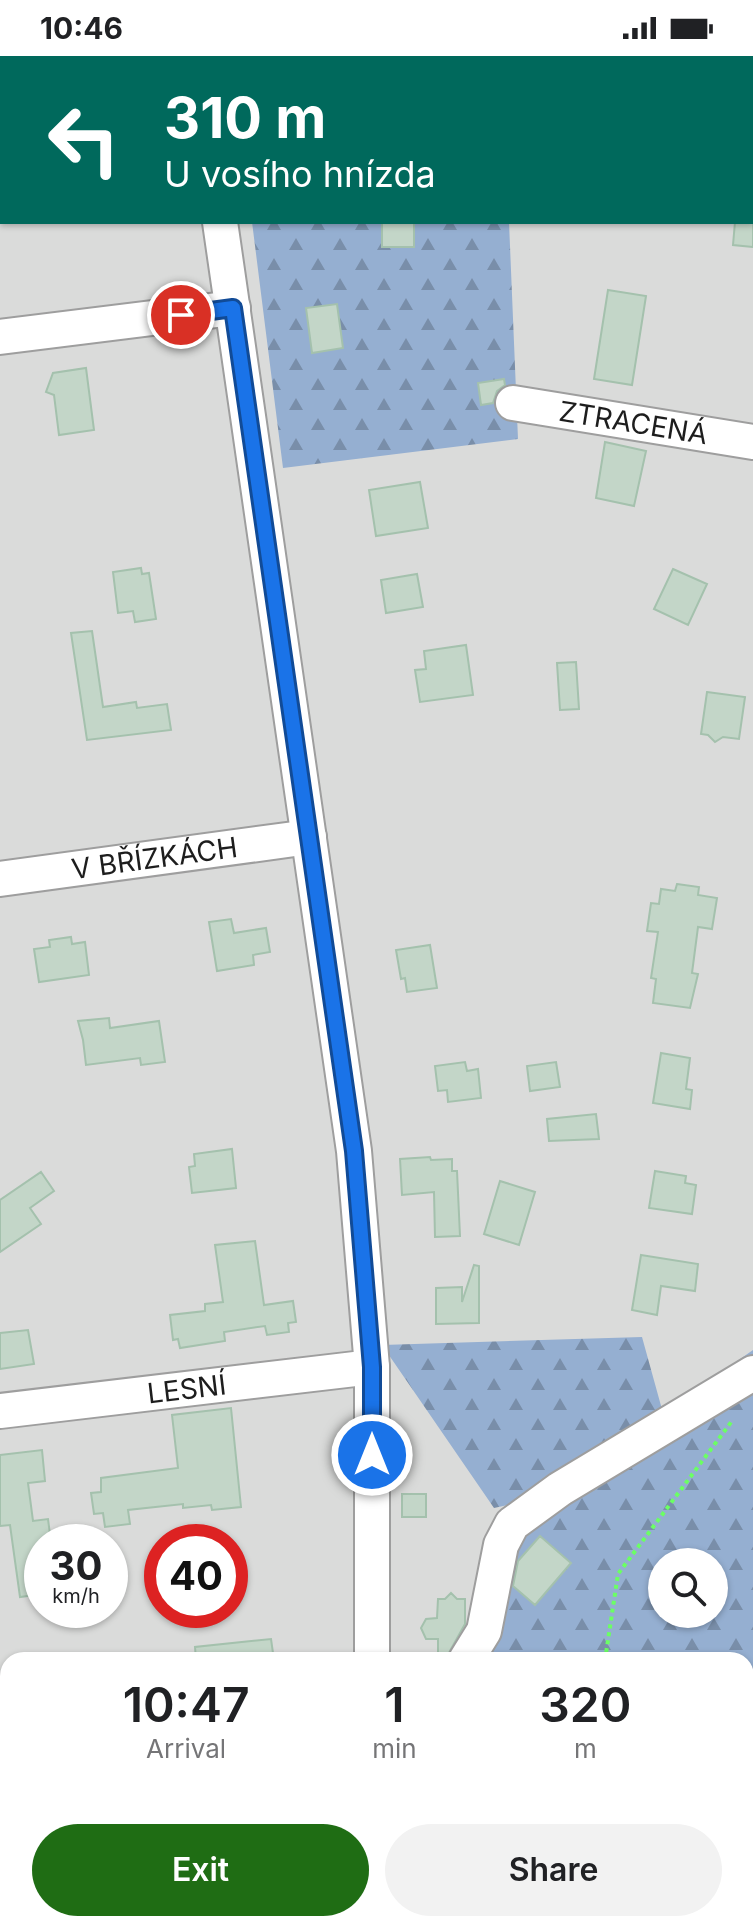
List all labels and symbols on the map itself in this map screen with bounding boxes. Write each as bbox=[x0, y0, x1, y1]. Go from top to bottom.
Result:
pin bbox=[147, 281, 215, 349]
street label: ZTRACENÁ bbox=[557, 394, 710, 451]
street label: V BŘÍZKÁCH bbox=[69, 830, 240, 886]
street label: LESNÍ bbox=[145, 1366, 229, 1410]
position arrow bbox=[330, 1413, 414, 1497]
speed limit sign: 40 bbox=[144, 1524, 248, 1628]

